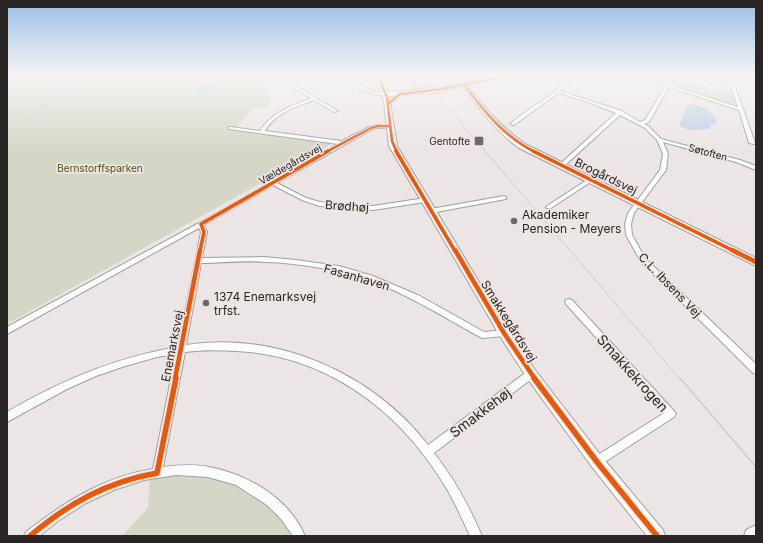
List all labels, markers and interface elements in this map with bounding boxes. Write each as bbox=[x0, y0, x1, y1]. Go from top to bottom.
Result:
place label: Gentofte bbox=[429, 135, 470, 147]
marker: Gentofte bbox=[473, 135, 485, 147]
street label: Vældegårdsvej bbox=[257, 141, 323, 187]
street label: Søtoften bbox=[687, 141, 729, 163]
street label: Brogårdsvej bbox=[572, 154, 640, 198]
park label: Bernstorffsparken bbox=[57, 162, 143, 174]
street label: Brødhøj bbox=[325, 197, 370, 215]
place label: Akademiker Pension - Meyers bbox=[522, 207, 621, 236]
marker: Akademiker Pension - Meyers bbox=[509, 216, 519, 226]
street label: C.L. Ibsens Vej bbox=[635, 250, 705, 321]
street label: Fasanhaven bbox=[322, 260, 392, 294]
street label: Smakkegårdsvej bbox=[478, 277, 540, 365]
place label: 1374 Enemarksvej trfst. bbox=[214, 289, 316, 318]
marker: 1374 Enemarksvej trfst. bbox=[201, 298, 211, 308]
street label: Enemarksvej bbox=[158, 309, 186, 383]
street label: Smakkekrogen bbox=[594, 331, 672, 415]
street label: Smakkehøj bbox=[446, 383, 514, 441]

